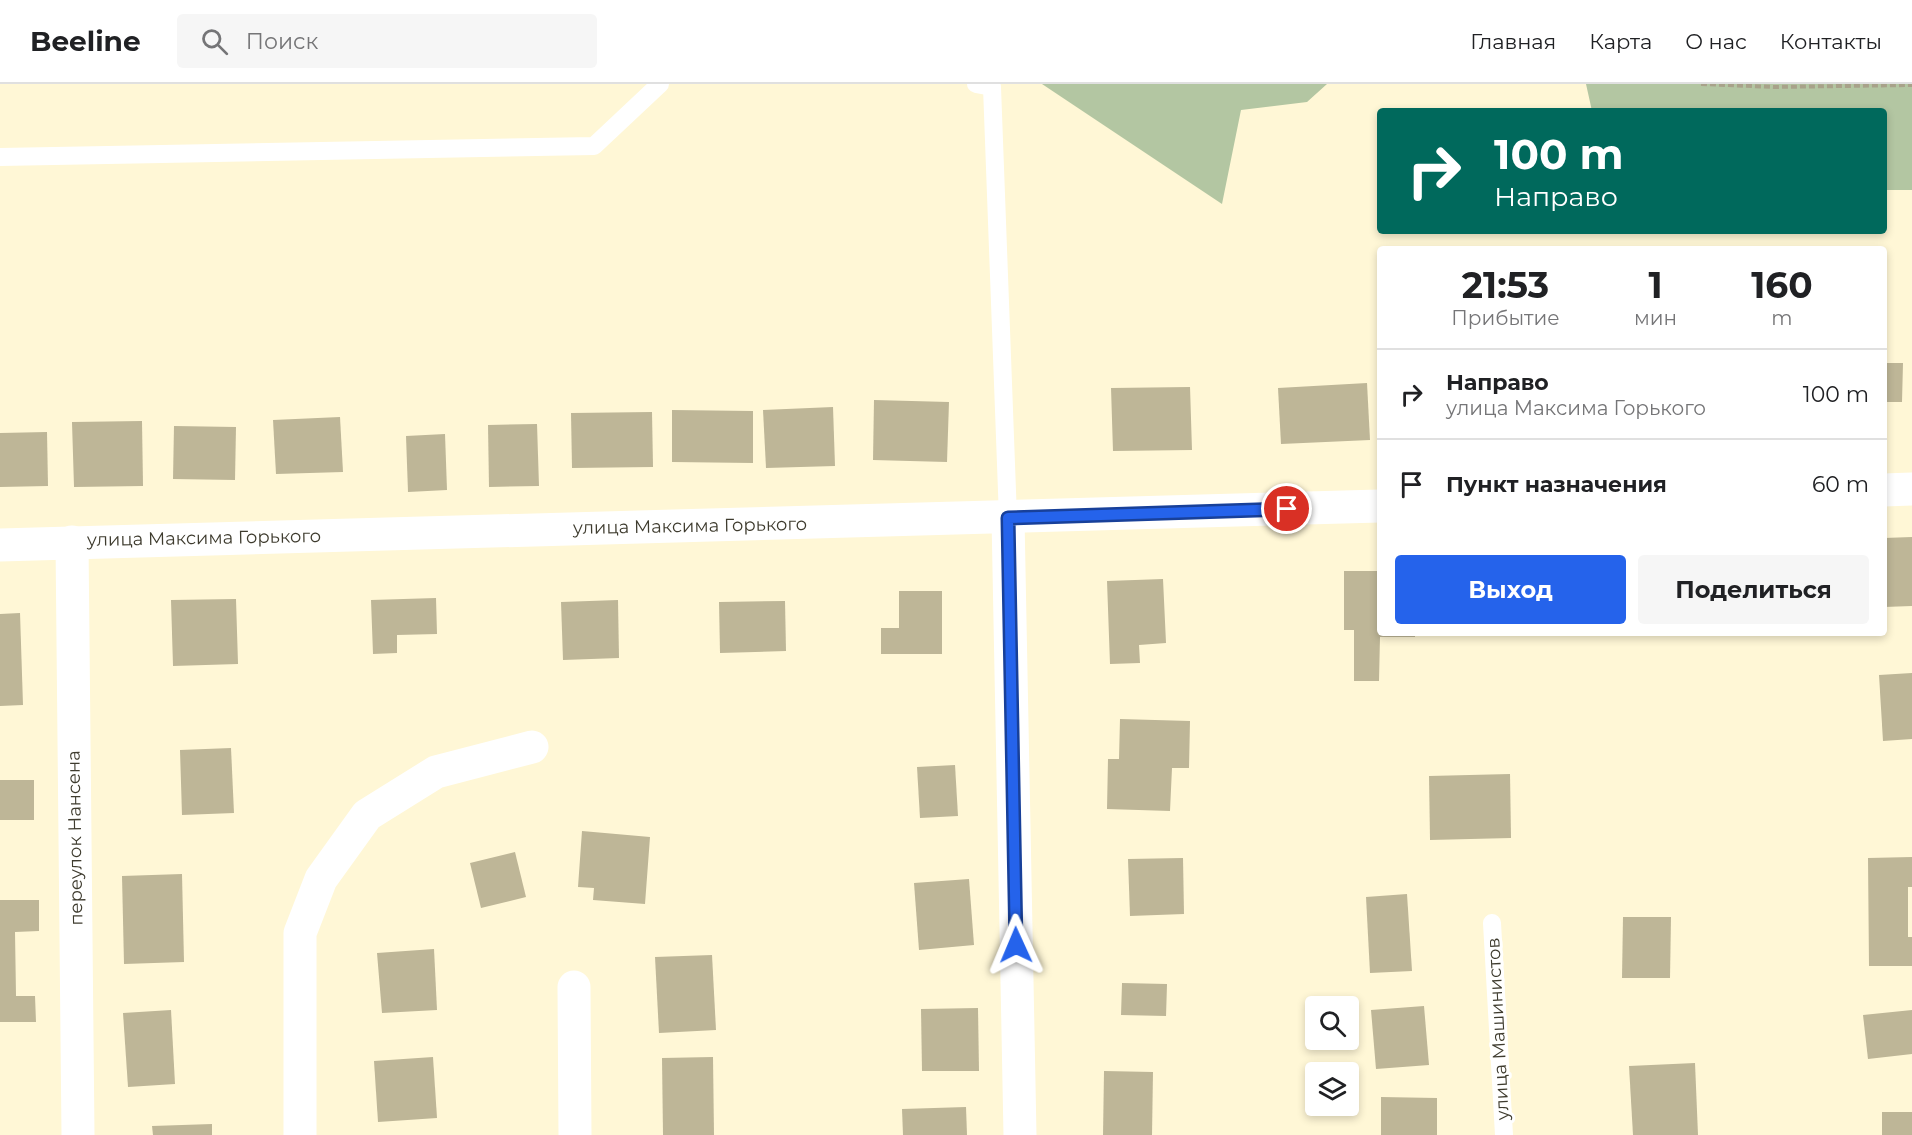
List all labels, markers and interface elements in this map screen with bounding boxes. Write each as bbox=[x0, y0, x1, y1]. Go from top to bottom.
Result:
search box bbox=[177, 14, 597, 68]
text: Beeline bbox=[30, 24, 141, 58]
icon: search bbox=[198, 25, 231, 58]
text: Поиск bbox=[246, 28, 318, 55]
text: Главная bbox=[1470, 29, 1556, 54]
text: Карта bbox=[1589, 29, 1652, 54]
text: О нас bbox=[1685, 29, 1747, 54]
text: Контакты bbox=[1780, 29, 1882, 54]
text: 100 m bbox=[1494, 128, 1623, 180]
icon: right bbox=[1395, 132, 1473, 210]
text: Направо bbox=[1494, 180, 1618, 213]
text: 21:53 bbox=[1462, 263, 1549, 307]
text: 1 bbox=[1648, 263, 1663, 307]
text: 160 bbox=[1751, 263, 1813, 307]
text: Прибытие bbox=[1451, 306, 1560, 330]
text: мин bbox=[1634, 306, 1677, 330]
text: m bbox=[1771, 306, 1793, 330]
text: Направо bbox=[1446, 369, 1549, 396]
icon: right bbox=[1395, 378, 1428, 411]
text: 100 m bbox=[1803, 381, 1869, 408]
text: улица Максима Горького bbox=[1446, 396, 1706, 420]
icon: arrive bbox=[1395, 468, 1428, 501]
text: Пункт назначения bbox=[1446, 471, 1667, 498]
text: 60 m bbox=[1812, 471, 1869, 498]
pin bbox=[1261, 483, 1312, 534]
icon: arrive bbox=[1270, 492, 1303, 525]
street label: улица Максима Горького bbox=[572, 513, 807, 539]
street label: улица Максима Горького bbox=[86, 525, 321, 551]
button: Выход bbox=[1395, 555, 1626, 624]
button: Поделиться bbox=[1638, 555, 1869, 624]
street label: переулок Нансена bbox=[62, 750, 88, 926]
position arrow bbox=[984, 913, 1048, 977]
street label: улица Машинистов bbox=[1482, 937, 1514, 1122]
map controls bbox=[1305, 996, 1359, 1116]
button: search bbox=[1305, 996, 1359, 1050]
button: layers bbox=[1305, 1062, 1359, 1116]

